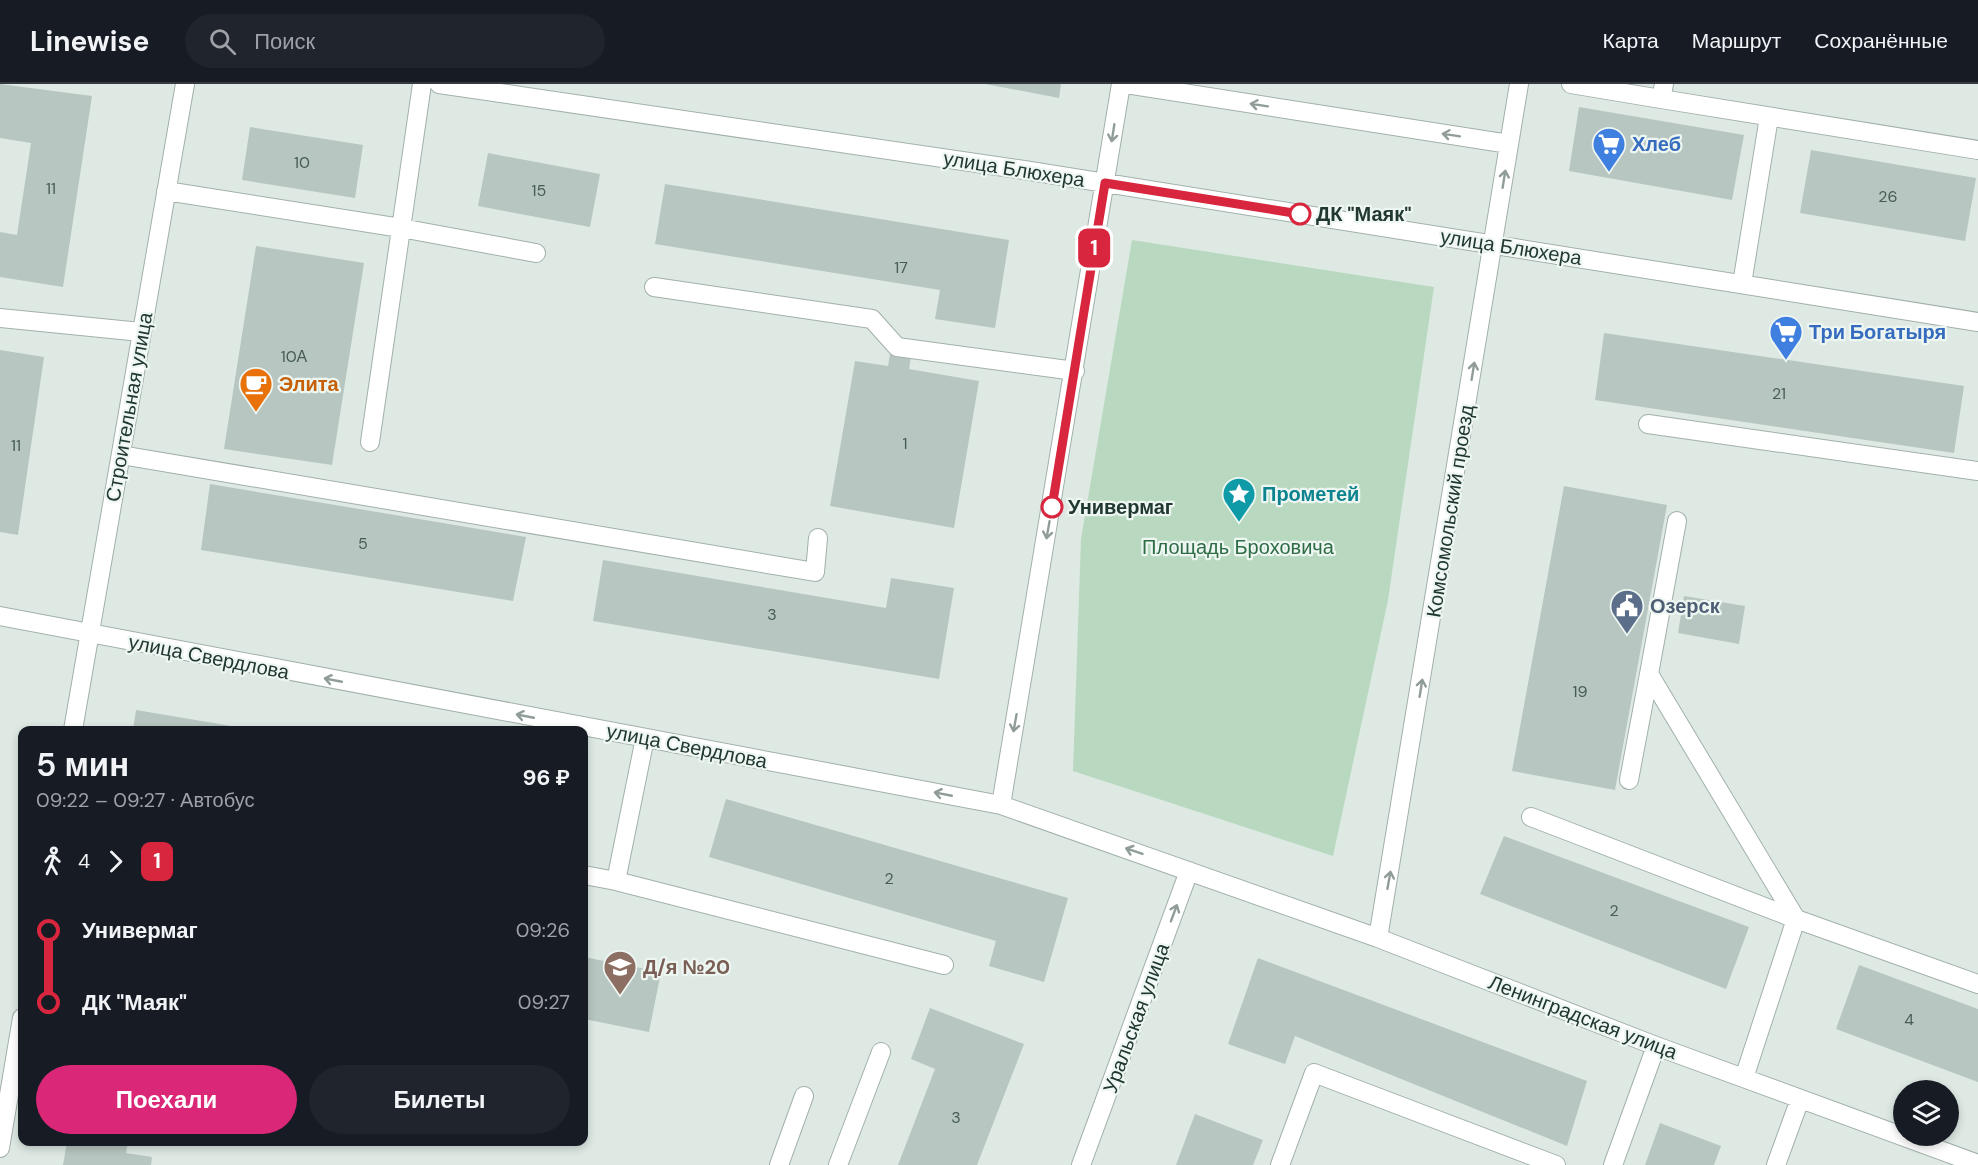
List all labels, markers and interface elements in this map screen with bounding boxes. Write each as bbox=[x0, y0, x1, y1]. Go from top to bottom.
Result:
search box bbox=[185, 14, 605, 68]
text: Linewise bbox=[30, 23, 149, 60]
icon: search bbox=[206, 25, 239, 58]
text: Поиск bbox=[254, 27, 315, 56]
text: Карта bbox=[1603, 27, 1659, 55]
text: Маршрут bbox=[1692, 27, 1781, 55]
text: Сохранённые bbox=[1814, 27, 1948, 55]
one-way arrow bbox=[1249, 100, 1269, 111]
one-way arrow bbox=[1108, 123, 1119, 143]
supermarket icon: Хлеб bbox=[1591, 126, 1627, 173]
one-way arrow bbox=[1442, 130, 1462, 141]
place label: Хлеб bbox=[1632, 131, 1681, 157]
street label: улица Блюхера bbox=[941, 145, 1087, 193]
house number: 10 bbox=[294, 152, 310, 173]
one-way arrow bbox=[1498, 169, 1509, 189]
house number: 11 bbox=[46, 178, 56, 199]
house number: 15 bbox=[532, 180, 546, 201]
house number: 26 bbox=[1878, 186, 1898, 207]
place label: ДК "Маяк" bbox=[1316, 201, 1412, 227]
marker: ДК "Маяк" bbox=[1289, 203, 1311, 225]
street label: улица Блюхера bbox=[1438, 223, 1584, 271]
line badge: 1 bbox=[1074, 228, 1114, 268]
text: 1 bbox=[1090, 234, 1098, 262]
house number: 17 bbox=[894, 257, 908, 278]
street label: Строительная улица bbox=[100, 309, 159, 504]
supermarket icon: Три Богатыря bbox=[1768, 314, 1804, 361]
place label: Три Богатыря bbox=[1809, 319, 1946, 345]
house number: 10А bbox=[281, 346, 308, 367]
one-way arrow bbox=[1467, 362, 1478, 382]
cafe icon: Элита bbox=[238, 366, 274, 413]
place label: Элита bbox=[279, 371, 340, 397]
house number: 21 bbox=[1772, 383, 1786, 404]
street label: Комсомольский проезд bbox=[1420, 402, 1480, 619]
house number: 1 bbox=[903, 433, 908, 454]
house number: 11 bbox=[11, 435, 21, 456]
place icon: Прометей bbox=[1221, 476, 1257, 523]
place label: Прометей bbox=[1262, 481, 1359, 507]
place label: Универмаг bbox=[1068, 494, 1173, 520]
marker: Универмаг bbox=[1041, 496, 1063, 518]
one-way arrow bbox=[1043, 520, 1054, 540]
house number: 5 bbox=[358, 533, 368, 554]
park label: Площадь Броховича bbox=[1142, 534, 1335, 560]
public building icon: Озерск bbox=[1609, 588, 1645, 635]
place label: Озерск bbox=[1650, 593, 1721, 619]
house number: 3 bbox=[767, 604, 777, 625]
street label: улица Свердлова bbox=[126, 629, 292, 685]
one-way arrow bbox=[324, 674, 343, 685]
one-way arrow bbox=[1416, 679, 1427, 698]
house number: 19 bbox=[1572, 681, 1588, 702]
one-way arrow bbox=[515, 710, 535, 721]
one-way arrow bbox=[1010, 712, 1021, 732]
street label: улица Свердлова bbox=[604, 718, 770, 774]
text: 5 мин bbox=[36, 743, 129, 786]
text: 96 ₽ bbox=[523, 763, 570, 792]
text: 09:22 – 09:27 · Автобус bbox=[36, 787, 254, 813]
one-way arrow bbox=[934, 788, 954, 799]
icon: walk bbox=[36, 845, 69, 878]
icon: forward bbox=[99, 845, 132, 878]
one-way arrow bbox=[1125, 845, 1144, 856]
text: 1 bbox=[153, 847, 161, 875]
text: 4 bbox=[78, 848, 90, 874]
house number: 2 bbox=[884, 868, 894, 889]
one-way arrow bbox=[1384, 871, 1395, 891]
house number: 2 bbox=[1609, 900, 1619, 921]
one-way arrow bbox=[1170, 904, 1181, 923]
text: Универмаг bbox=[82, 916, 198, 945]
text: 09:26 bbox=[516, 917, 570, 943]
street label: Уральская улица bbox=[1097, 939, 1175, 1096]
school or university icon: Д/я №20 bbox=[602, 949, 638, 996]
place label: Д/я №20 bbox=[643, 954, 730, 980]
street label: Ленинградская улица bbox=[1485, 969, 1682, 1065]
text: ДК "Маяк" bbox=[82, 988, 187, 1017]
text: 09:27 bbox=[518, 989, 570, 1015]
house number: 4 bbox=[1904, 1009, 1914, 1030]
button: Поехали bbox=[36, 1065, 297, 1134]
button: Билеты bbox=[309, 1065, 570, 1134]
map controls bbox=[1893, 1080, 1959, 1146]
button: layers bbox=[1893, 1080, 1959, 1146]
house number: 3 bbox=[951, 1107, 961, 1128]

